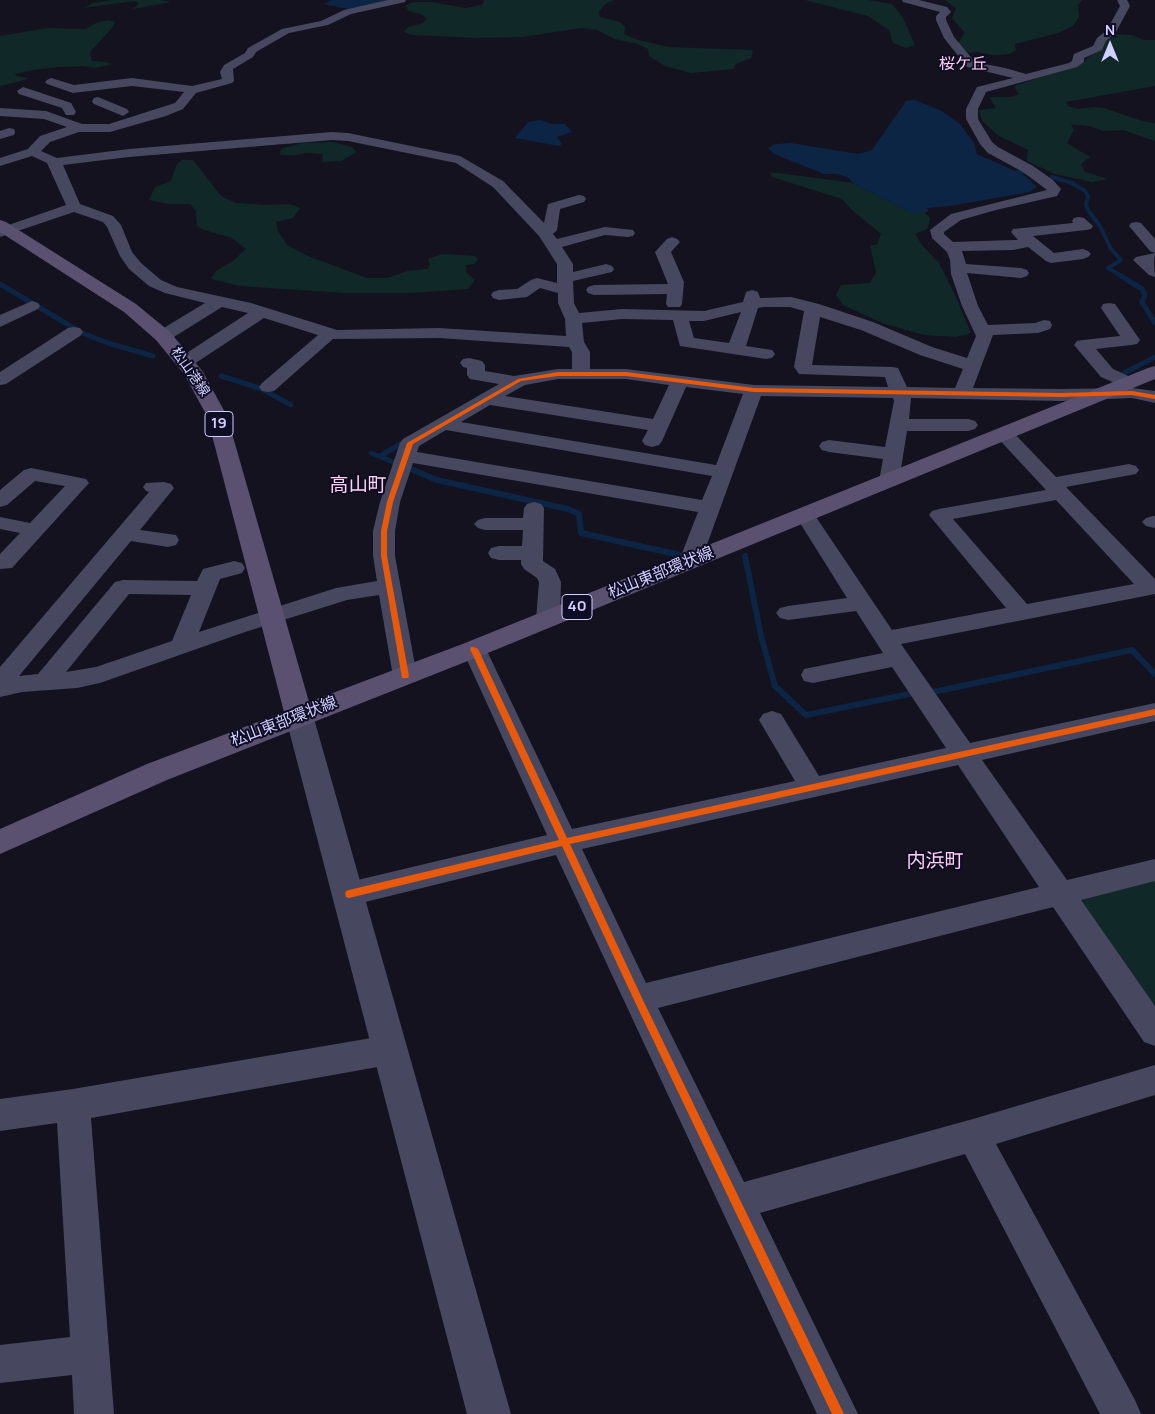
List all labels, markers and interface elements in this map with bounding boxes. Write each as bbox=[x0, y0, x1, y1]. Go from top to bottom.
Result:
north arrow bbox=[1085, 20, 1135, 70]
text: N bbox=[1105, 20, 1115, 39]
district label: 桜ケ丘 bbox=[939, 55, 987, 75]
street label: 松山港線 bbox=[167, 344, 213, 400]
road number: 19 bbox=[205, 412, 233, 436]
district label: 高山町 bbox=[330, 475, 386, 497]
street label: 松山東部環状線 bbox=[605, 543, 717, 603]
road number: 40 bbox=[562, 594, 592, 620]
street label: 松山東部環状線 bbox=[228, 693, 340, 751]
district label: 内浜町 bbox=[907, 851, 963, 873]

